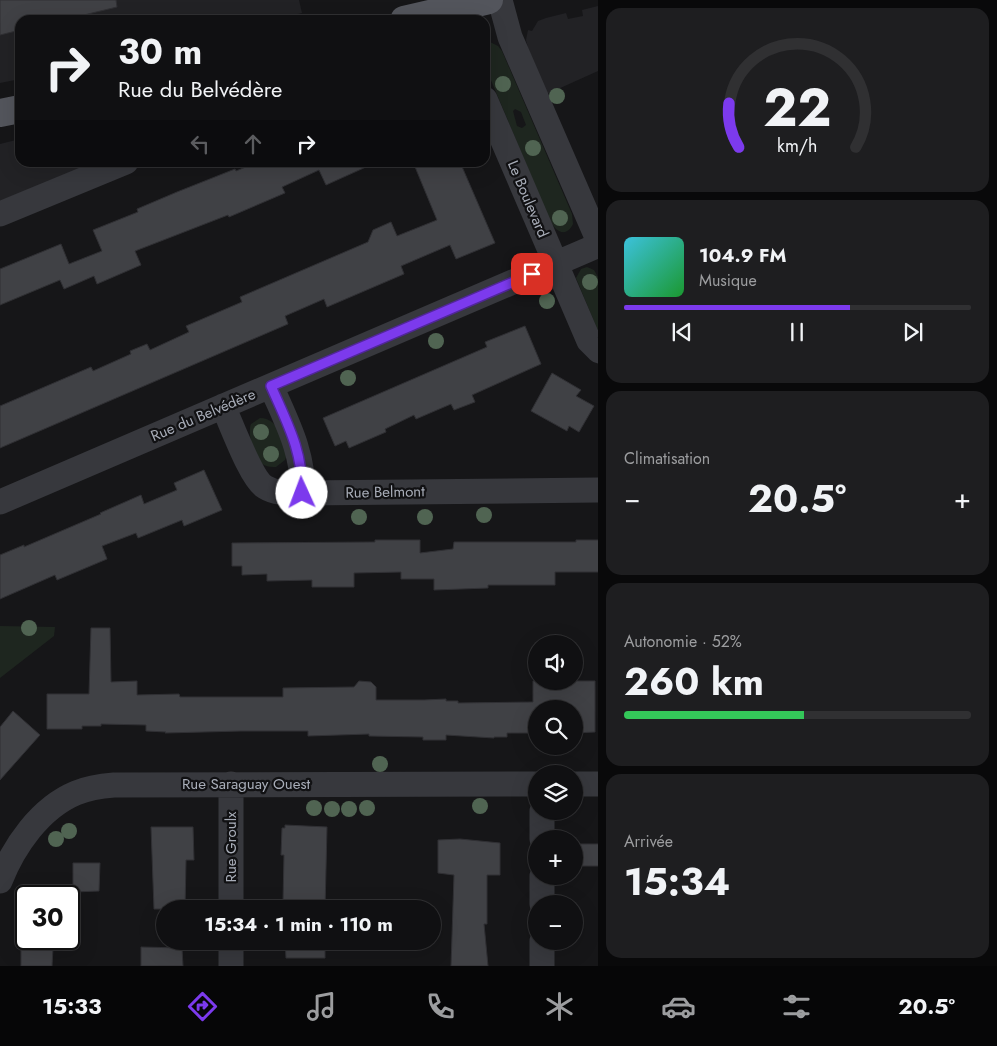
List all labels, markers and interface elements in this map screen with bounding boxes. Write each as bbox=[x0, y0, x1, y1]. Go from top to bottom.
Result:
text: 30 m bbox=[118, 27, 202, 77]
icon: right bbox=[35, 35, 100, 100]
text: 22 bbox=[763, 70, 832, 146]
text: Rue du Belvédère bbox=[118, 73, 282, 105]
icon: left bbox=[186, 130, 214, 158]
icon: ahead bbox=[239, 130, 267, 158]
icon: right bbox=[292, 130, 320, 158]
text: km/h bbox=[777, 133, 818, 159]
street label: Le Boulevard bbox=[502, 157, 554, 241]
text: 104.9 FM bbox=[699, 242, 786, 269]
pin bbox=[511, 253, 553, 295]
icon: arrive bbox=[518, 260, 546, 288]
text: Musique bbox=[699, 269, 757, 292]
icon: previous bbox=[668, 318, 696, 346]
icon: pause bbox=[783, 318, 811, 346]
icon: next bbox=[899, 318, 927, 346]
street label: Rue du Belvédère bbox=[147, 383, 259, 447]
text: Climatisation bbox=[624, 447, 710, 470]
position arrow bbox=[275, 466, 327, 518]
text: 20.5° bbox=[748, 471, 846, 526]
text: − bbox=[624, 478, 641, 519]
text: + bbox=[954, 478, 971, 519]
street label: Rue Belmont bbox=[345, 480, 425, 504]
text: Autonomie · 52% bbox=[624, 630, 742, 653]
map controls bbox=[528, 635, 583, 950]
button: sound bbox=[528, 635, 583, 690]
text: 260 km bbox=[624, 654, 764, 709]
button: search bbox=[528, 700, 583, 755]
button: layers bbox=[528, 765, 583, 820]
street label: Rue Saraguay Ouest bbox=[182, 773, 310, 795]
street label: Rue Groulx bbox=[220, 811, 242, 882]
button: + bbox=[528, 830, 583, 885]
text: Arrivée bbox=[624, 830, 673, 853]
text: 15:34 bbox=[624, 854, 730, 909]
speed limit sign: 30 bbox=[15, 885, 80, 950]
button: − bbox=[528, 895, 583, 950]
text: 15:34 · 1 min · 110 m bbox=[204, 911, 393, 938]
icon: directions bbox=[185, 989, 220, 1024]
icon: music bbox=[304, 989, 339, 1024]
icon: phone bbox=[423, 989, 458, 1024]
icon: climate bbox=[542, 989, 577, 1024]
icon: car bbox=[661, 989, 696, 1024]
icon: filters bbox=[779, 989, 814, 1024]
text: 15:33 bbox=[42, 990, 102, 1022]
text: 20.5° bbox=[898, 990, 955, 1022]

